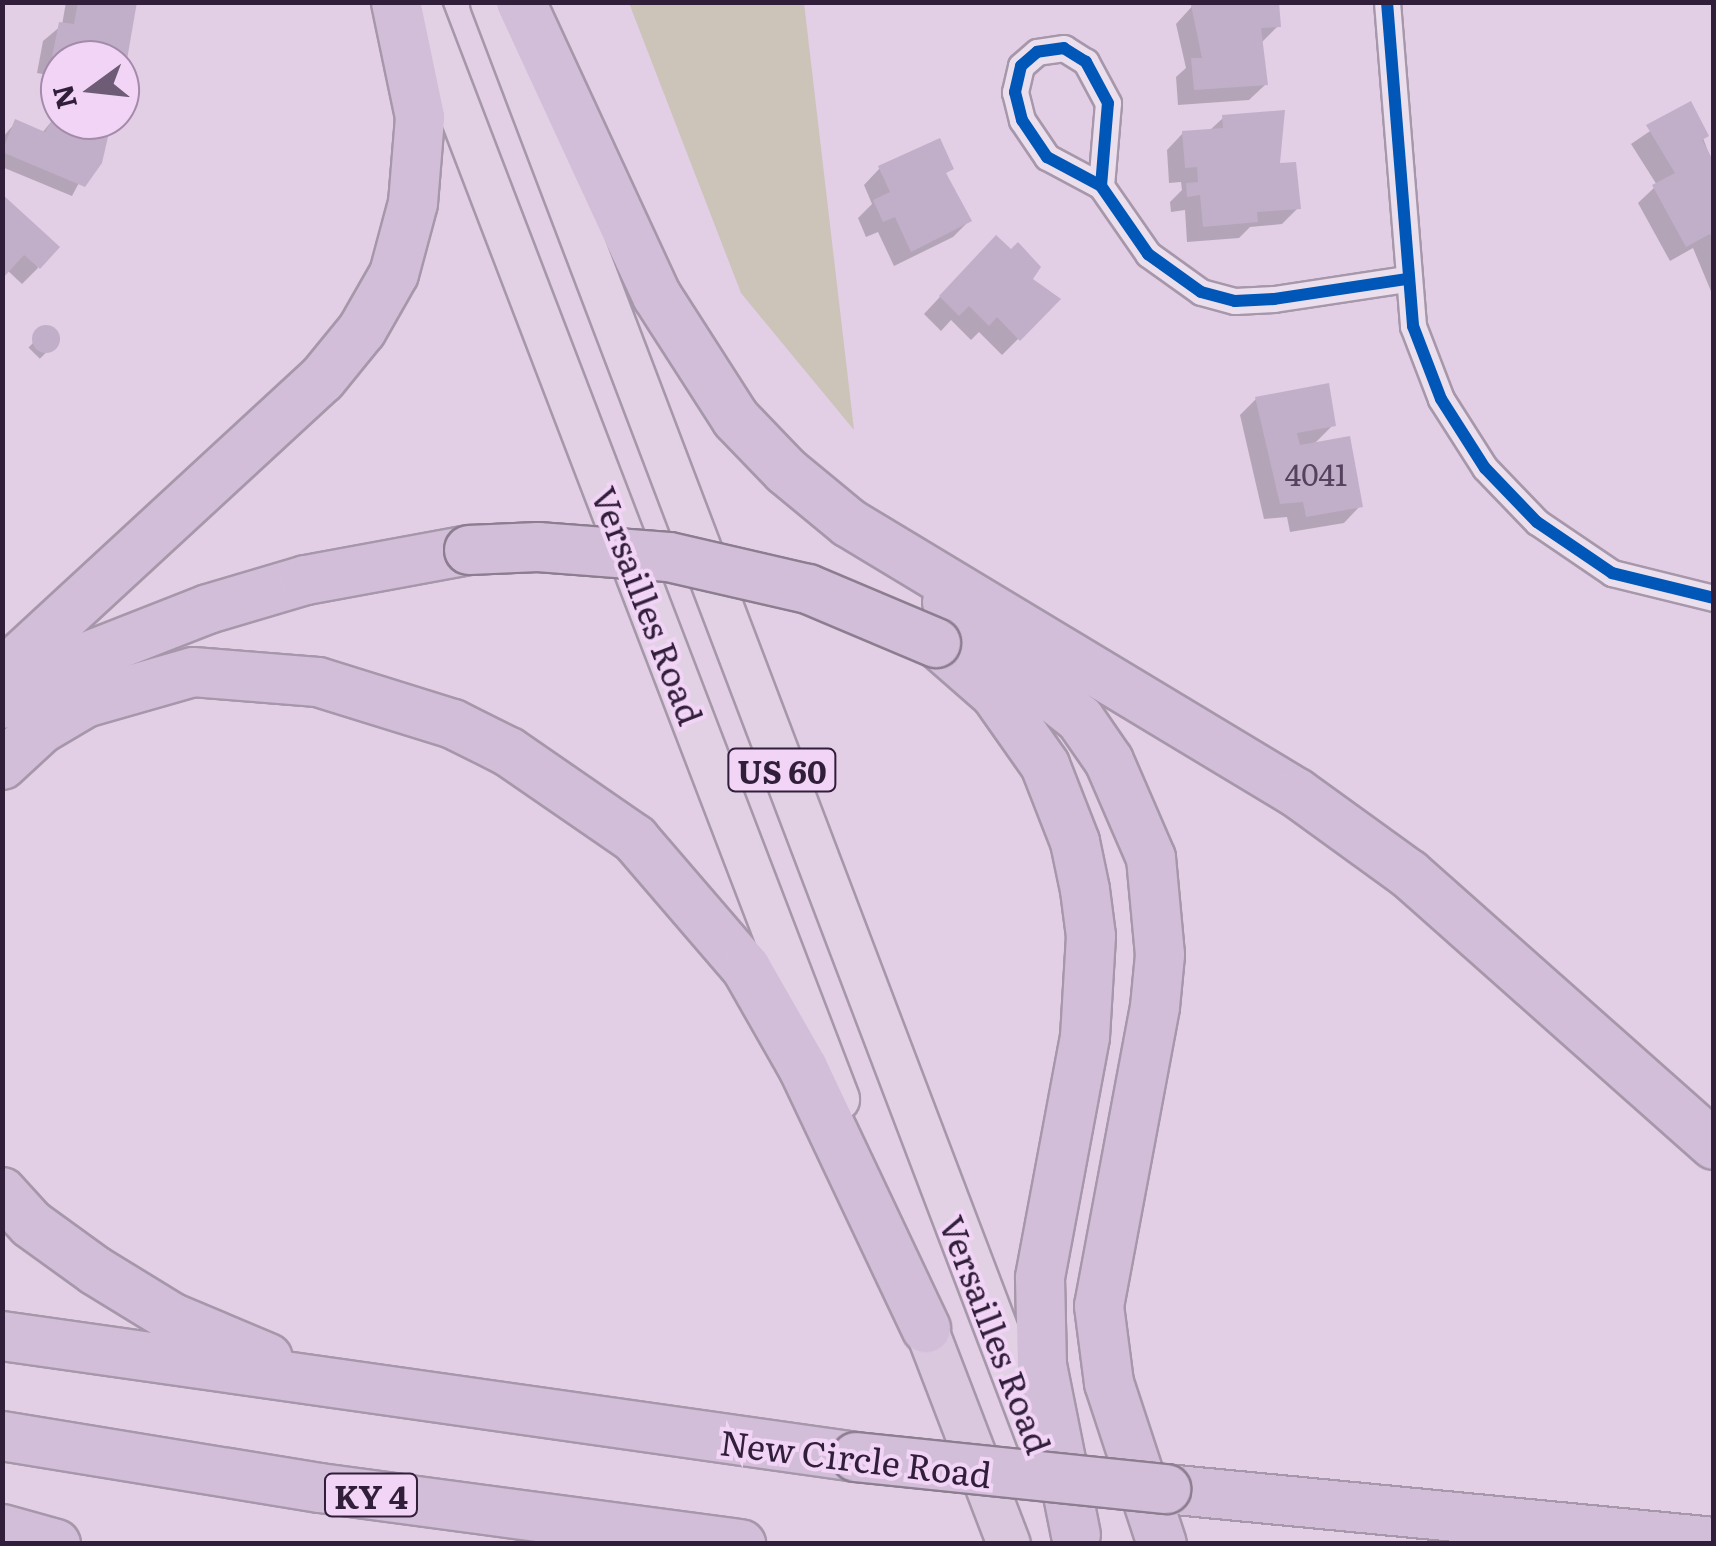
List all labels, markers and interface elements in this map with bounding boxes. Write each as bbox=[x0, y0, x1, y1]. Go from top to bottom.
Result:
north arrow bbox=[40, 40, 140, 140]
text: N bbox=[40, 80, 86, 114]
house number: 4041 bbox=[1285, 455, 1347, 491]
street label: Versailles Road bbox=[584, 480, 714, 730]
road number: US 60 bbox=[727, 743, 837, 797]
street label: Versailles Road bbox=[932, 1209, 1062, 1459]
street label: New Circle Road bbox=[718, 1419, 994, 1495]
road number: KY 4 bbox=[324, 1468, 418, 1522]

